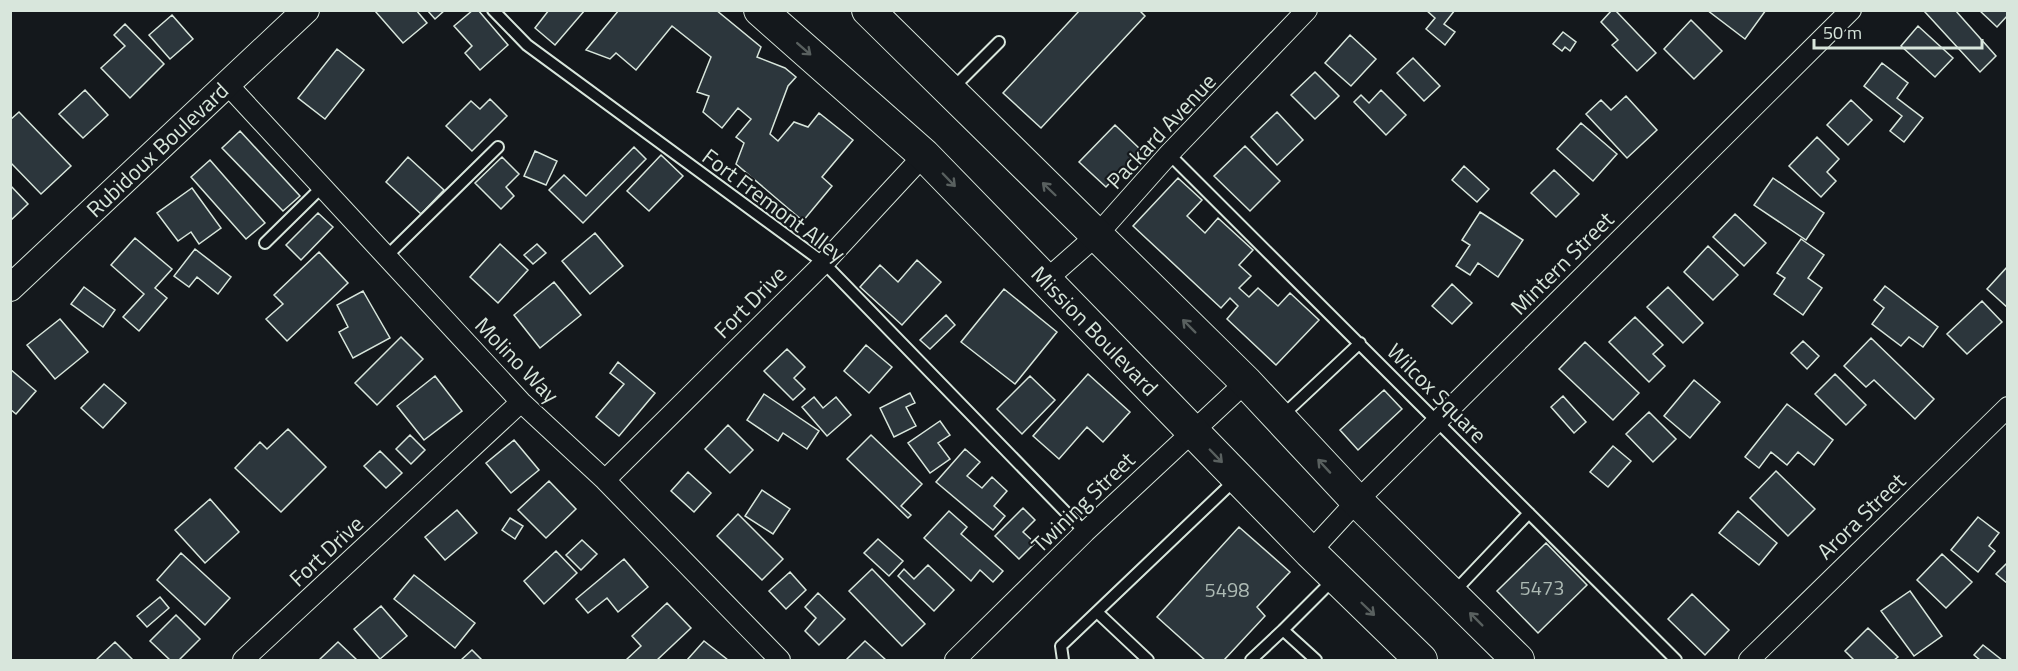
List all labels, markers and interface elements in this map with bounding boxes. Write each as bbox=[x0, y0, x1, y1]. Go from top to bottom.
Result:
scale bar bbox=[1814, 12, 1982, 50]
text: 50 m bbox=[1823, 19, 1862, 46]
one-way arrow bbox=[796, 42, 811, 56]
street label: Packard Avenue bbox=[1098, 65, 1224, 197]
street label: Rubidoux Boulevard bbox=[78, 74, 236, 225]
street label: Fort Fremont Alley bbox=[695, 140, 853, 270]
one-way arrow bbox=[941, 172, 956, 187]
one-way arrow bbox=[1042, 182, 1057, 196]
street label: Mintern Street bbox=[1502, 203, 1622, 323]
street label: Fort Drive bbox=[706, 258, 794, 346]
street label: Mission Boulevard bbox=[1023, 258, 1166, 404]
street label: Molino Way bbox=[467, 309, 567, 411]
one-way arrow bbox=[1181, 318, 1196, 333]
street label: Wilcox Square bbox=[1379, 335, 1495, 451]
street label: Twining Street bbox=[1023, 443, 1143, 560]
one-way arrow bbox=[1209, 448, 1223, 463]
one-way arrow bbox=[1317, 459, 1331, 474]
street label: Arora Street bbox=[1809, 465, 1913, 567]
street label: Fort Drive bbox=[281, 508, 371, 594]
house number: 5473 bbox=[1520, 572, 1564, 603]
house number: 5498 bbox=[1205, 574, 1249, 605]
one-way arrow bbox=[1361, 601, 1376, 616]
one-way arrow bbox=[1469, 612, 1484, 627]

